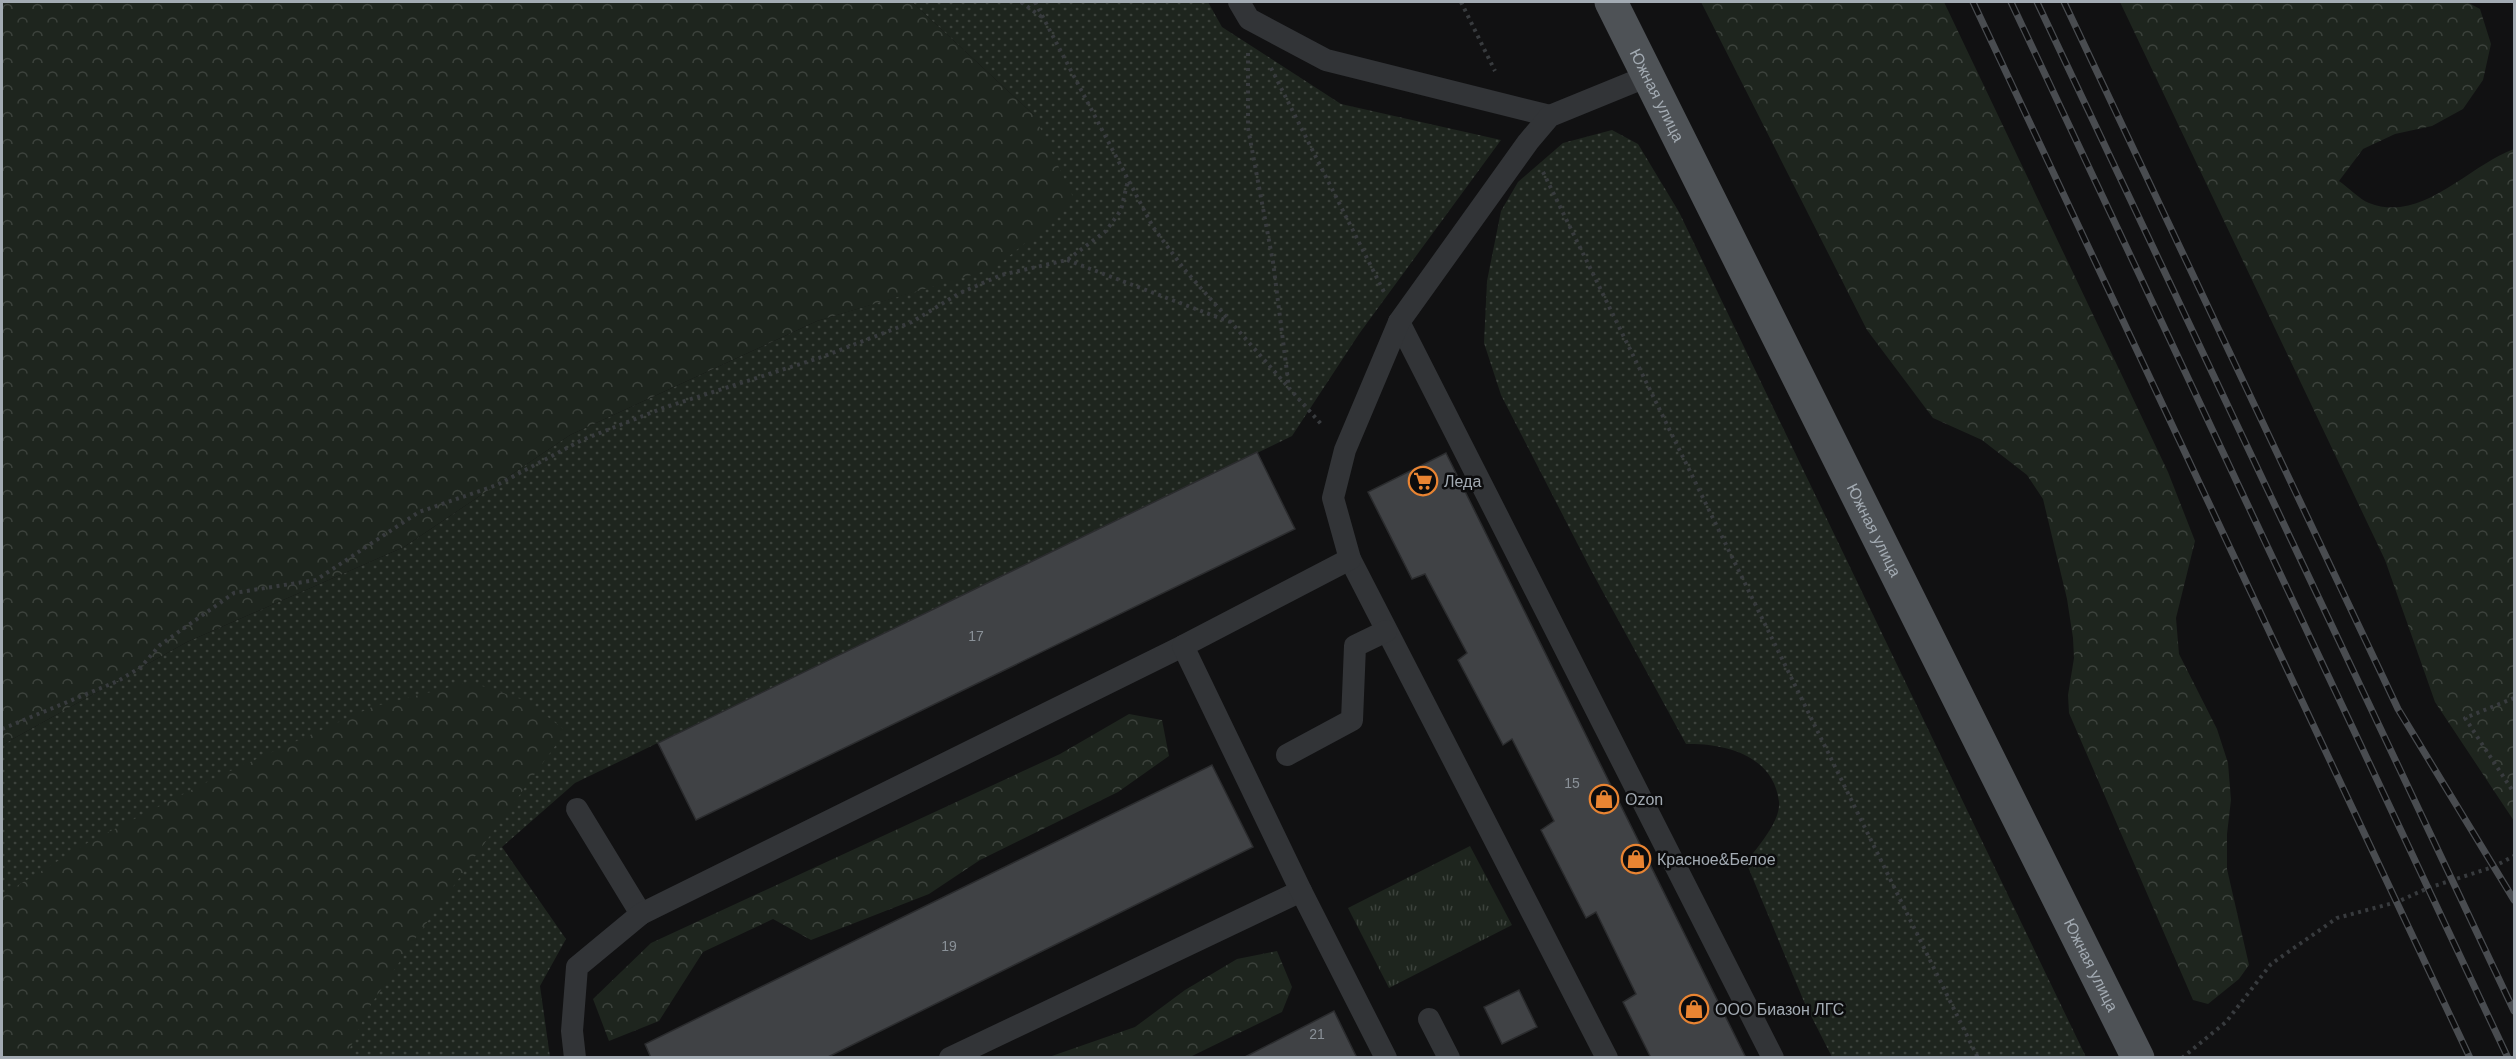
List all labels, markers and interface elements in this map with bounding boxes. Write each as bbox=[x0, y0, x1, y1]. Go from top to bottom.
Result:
street label: Южная улица bbox=[1627, 46, 1687, 145]
supermarket icon: Леда bbox=[1407, 465, 1439, 497]
place label: Леда bbox=[1444, 473, 1481, 490]
street label: Южная улица bbox=[1844, 481, 1904, 580]
house number: 17 bbox=[968, 628, 984, 644]
house number: 15 bbox=[1564, 775, 1580, 791]
shop icon: Ozon bbox=[1588, 783, 1620, 815]
place label: Ozon bbox=[1625, 791, 1663, 808]
shop icon: Красное&Белое bbox=[1620, 843, 1652, 875]
place label: Красное&Белое bbox=[1657, 851, 1776, 868]
street label: Южная улица bbox=[2061, 916, 2121, 1014]
house number: 19 bbox=[941, 938, 957, 954]
shop icon: ООО Биазон ЛГС bbox=[1678, 993, 1710, 1025]
place label: ООО Биазон ЛГС bbox=[1715, 1001, 1844, 1018]
house number: 21 bbox=[1309, 1026, 1325, 1042]

